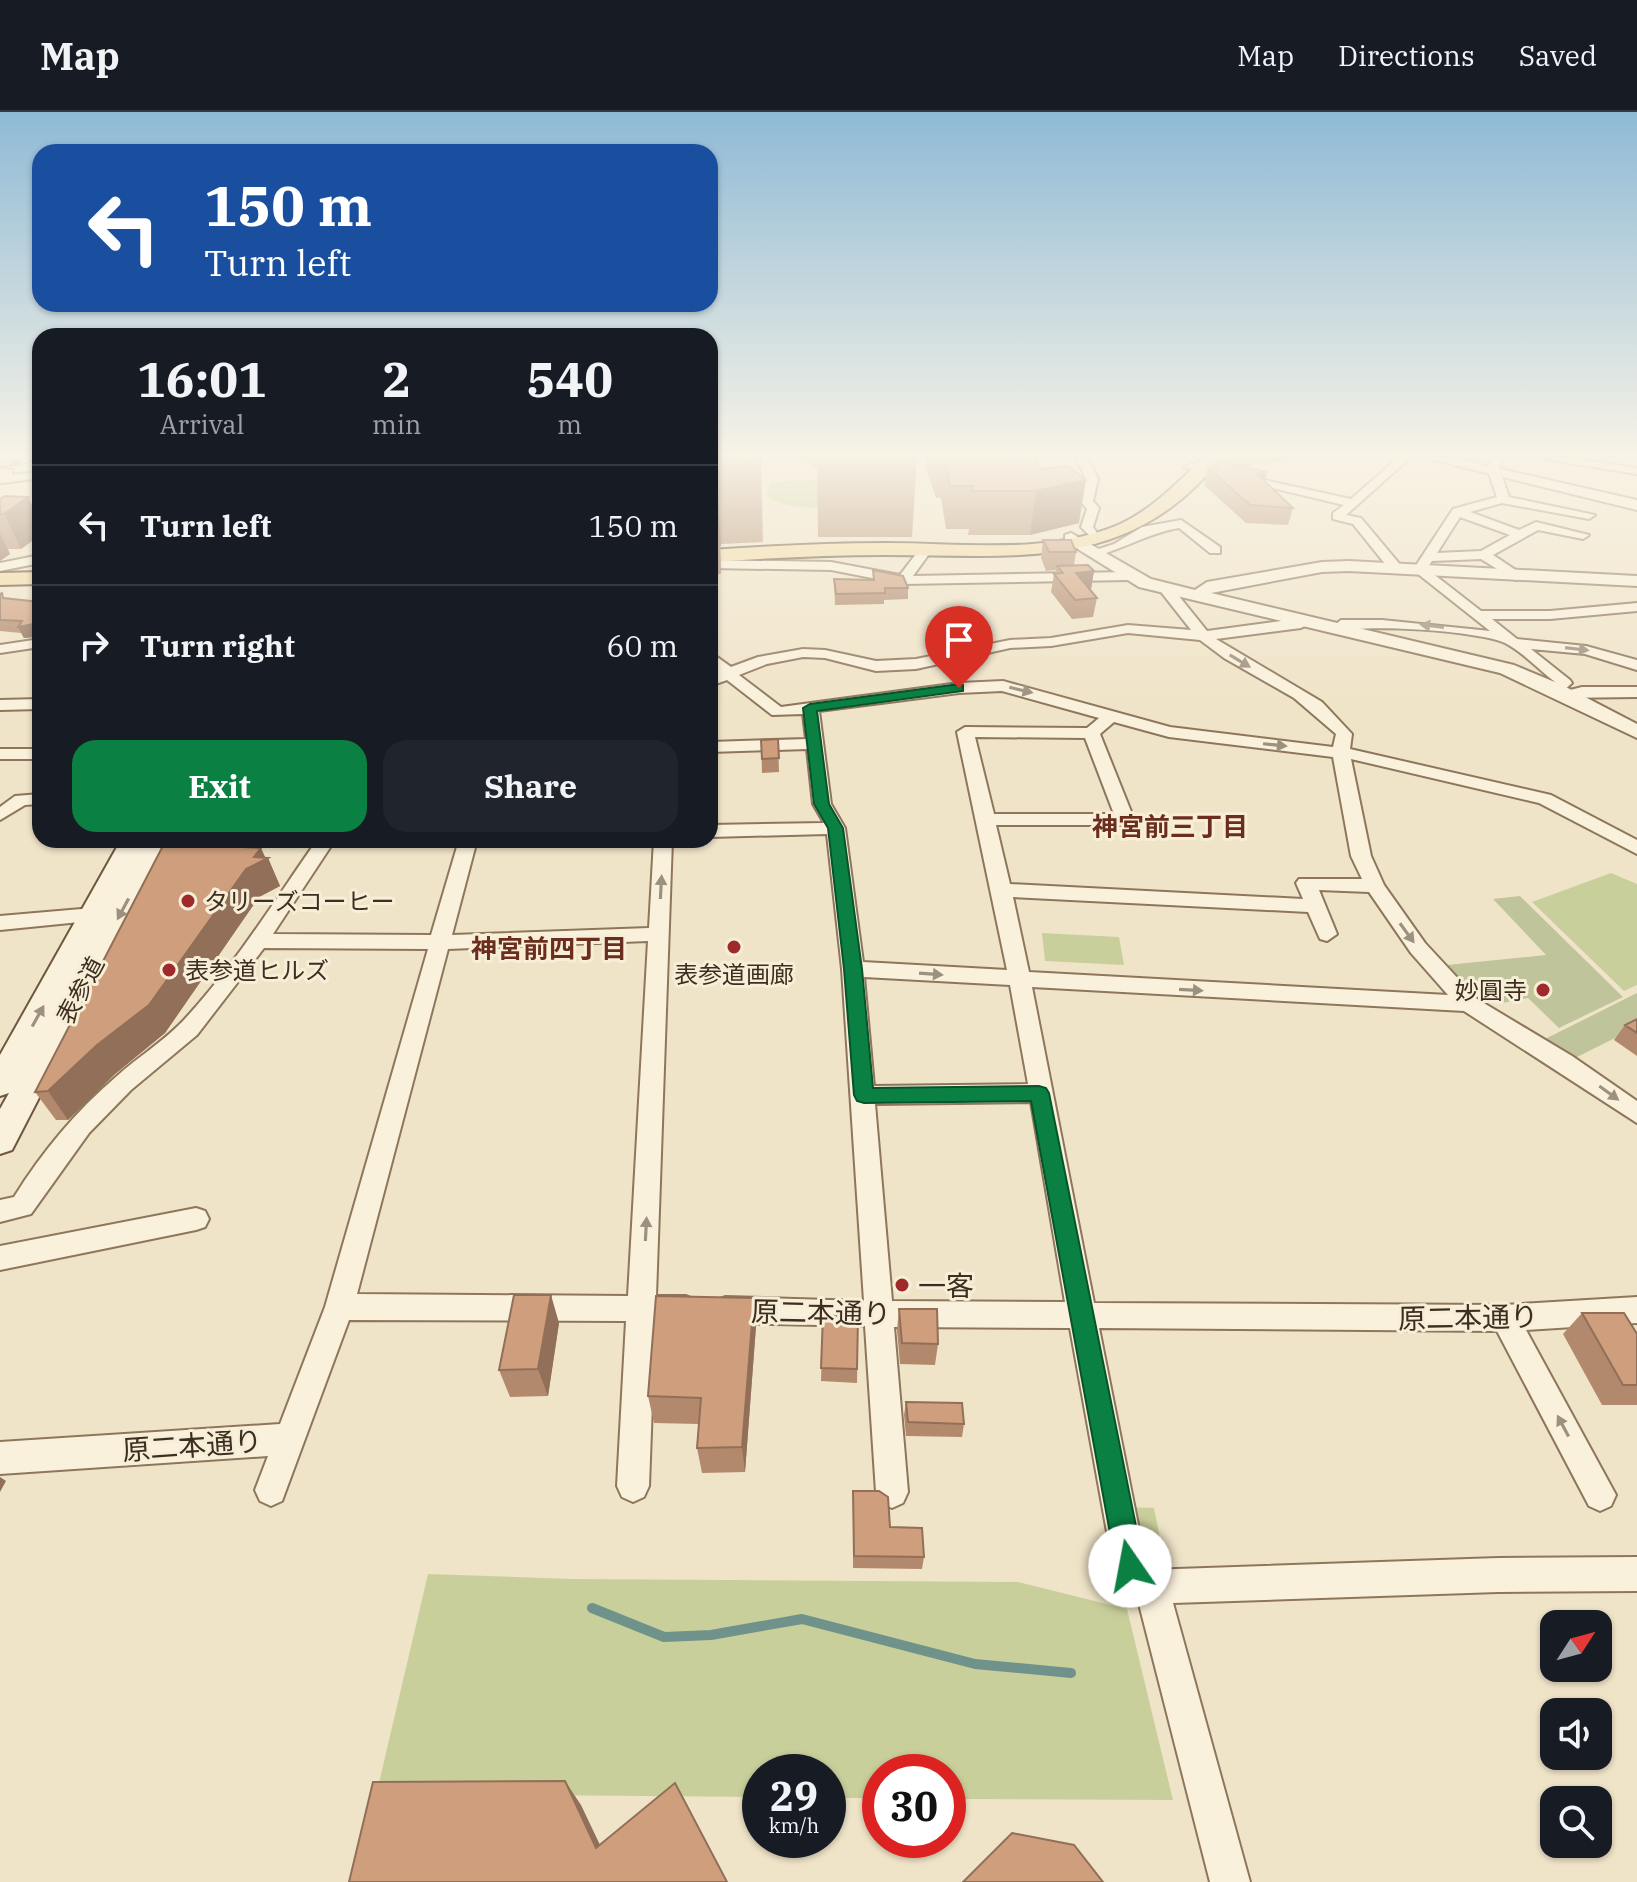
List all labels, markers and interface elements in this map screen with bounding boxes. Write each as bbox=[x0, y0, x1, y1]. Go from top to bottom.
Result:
text: Map bbox=[40, 31, 120, 80]
text: Map bbox=[1237, 37, 1294, 74]
text: Directions bbox=[1338, 37, 1475, 74]
text: Saved bbox=[1519, 37, 1597, 74]
text: 150 m bbox=[204, 169, 372, 241]
icon: left bbox=[72, 176, 176, 280]
text: Turn left bbox=[204, 239, 351, 286]
text: 16:01 bbox=[137, 348, 267, 410]
text: 2 bbox=[382, 348, 411, 410]
text: 540 bbox=[527, 348, 613, 410]
text: Arrival bbox=[160, 407, 244, 441]
text: min bbox=[372, 407, 421, 441]
text: m bbox=[557, 407, 582, 441]
icon: left bbox=[72, 503, 116, 547]
text: Turn left bbox=[140, 506, 272, 545]
text: 150 m bbox=[588, 506, 678, 545]
pin bbox=[925, 606, 993, 688]
icon: arrive bbox=[937, 618, 981, 662]
one-way arrow bbox=[1419, 620, 1444, 633]
icon: right bbox=[72, 623, 116, 667]
text: Turn right bbox=[140, 626, 295, 665]
text: 60 m bbox=[606, 626, 678, 665]
one-way arrow bbox=[1565, 643, 1590, 656]
one-way arrow bbox=[1229, 654, 1251, 668]
one-way arrow bbox=[1009, 684, 1034, 697]
one-way arrow bbox=[1263, 738, 1288, 751]
button: Exit bbox=[72, 740, 367, 832]
button: Share bbox=[383, 740, 678, 832]
district label: 神宮前三丁目 bbox=[1092, 809, 1248, 843]
one-way arrow bbox=[654, 874, 667, 899]
place label: タリーズコーヒー bbox=[204, 885, 395, 917]
marker: タリーズコーヒー bbox=[179, 892, 197, 910]
one-way arrow bbox=[116, 898, 130, 920]
one-way arrow bbox=[1399, 923, 1414, 944]
district label: 神宮前四丁目 bbox=[471, 931, 627, 965]
marker: 表参道画廊 bbox=[725, 938, 743, 956]
street label: 表参道 bbox=[49, 951, 111, 1029]
place label: 表参道ヒルズ bbox=[185, 954, 329, 986]
place label: 表参道画廊 bbox=[674, 958, 794, 990]
marker: 表参道ヒルズ bbox=[160, 961, 178, 979]
one-way arrow bbox=[919, 968, 944, 981]
place label: 妙圓寺 bbox=[1455, 974, 1527, 1006]
marker: 妙圓寺 bbox=[1534, 981, 1552, 999]
one-way arrow bbox=[1179, 983, 1204, 996]
one-way arrow bbox=[31, 1005, 45, 1027]
one-way arrow bbox=[1598, 1085, 1619, 1101]
one-way arrow bbox=[640, 1216, 653, 1241]
place label: 一客 bbox=[918, 1267, 974, 1304]
marker: 一客 bbox=[893, 1276, 911, 1294]
street label: 原二本通り bbox=[751, 1292, 891, 1332]
street label: 原二本通り bbox=[1398, 1297, 1538, 1337]
one-way arrow bbox=[1556, 1415, 1570, 1437]
street label: 原二本通り bbox=[121, 1422, 263, 1468]
position arrow bbox=[1088, 1524, 1172, 1608]
north arrow bbox=[1540, 1610, 1612, 1682]
map controls bbox=[1540, 1610, 1612, 1858]
button: sound bbox=[1540, 1698, 1612, 1770]
speed limit sign: 30 bbox=[862, 1754, 966, 1858]
text: 29 bbox=[770, 1770, 818, 1822]
button: search bbox=[1540, 1786, 1612, 1858]
text: km/h bbox=[769, 1812, 819, 1839]

